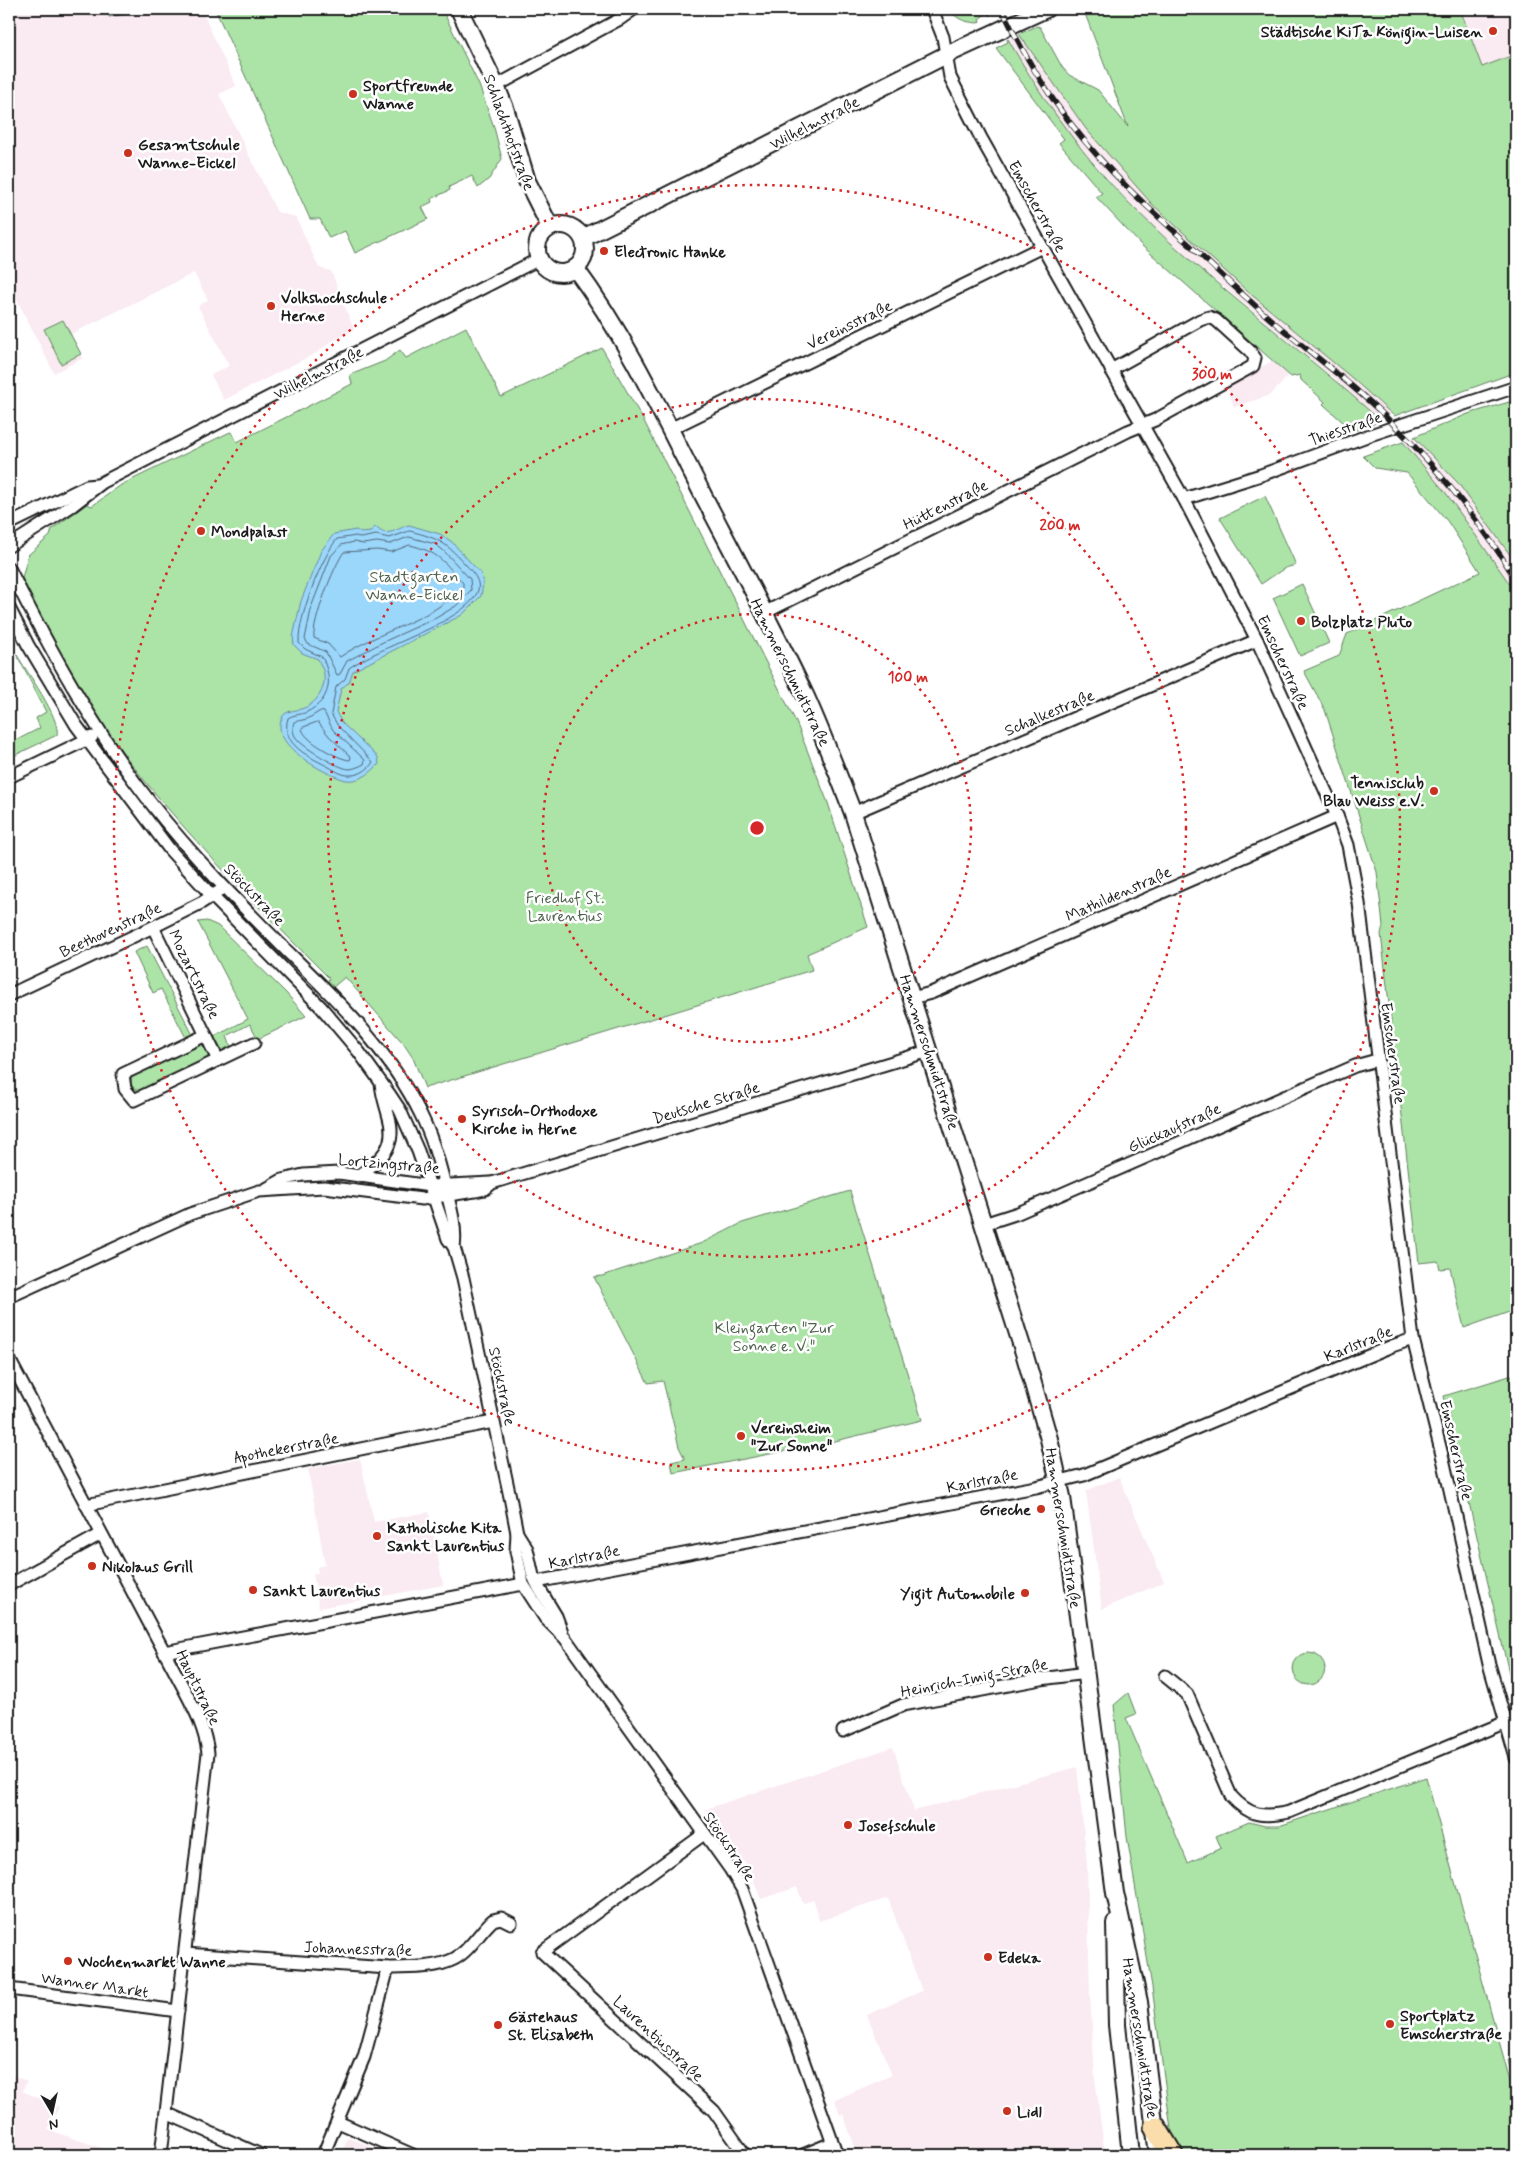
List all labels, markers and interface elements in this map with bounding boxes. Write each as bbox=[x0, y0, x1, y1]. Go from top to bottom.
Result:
place label: Städtische KiTa Königin-Luisen bbox=[1261, 22, 1483, 45]
marker: Städtische KiTa Königin-Luisen bbox=[1487, 25, 1499, 37]
street label: Schlachthofstraße bbox=[478, 71, 539, 194]
place label: Sportfreunde Wanne bbox=[362, 76, 454, 115]
marker: Sportfreunde Wanne bbox=[347, 88, 359, 100]
street label: Wilhelmstraße bbox=[766, 92, 863, 155]
place label: Gesamtschule Wanne-Eickel bbox=[137, 135, 240, 174]
marker: Gesamtschule Wanne-Eickel bbox=[122, 147, 134, 159]
street label: Emscherstraße bbox=[1003, 157, 1071, 257]
place label: Electronic Hanke bbox=[614, 242, 726, 263]
marker: Electronic Hanke bbox=[598, 245, 610, 257]
place label: Volkshochschule Herne bbox=[281, 288, 387, 327]
street label: Vereinsstraße bbox=[803, 296, 896, 355]
marker: Volkshochschule Herne bbox=[265, 300, 277, 312]
street label: Wilhelmstraße bbox=[270, 342, 367, 405]
text: 300 m bbox=[1192, 365, 1232, 385]
street label: Thiesstraße bbox=[1306, 407, 1385, 452]
street label: Hüttenstraße bbox=[900, 475, 992, 536]
text: 200 m bbox=[1040, 516, 1081, 536]
place label: Mondpalast bbox=[211, 522, 288, 543]
marker: Mondpalast bbox=[195, 525, 207, 537]
park label: Stadtgarten Wanne-Eickel bbox=[365, 567, 463, 606]
street label: Hammerschmidtstraße bbox=[745, 595, 835, 750]
street label: Emscherstraße bbox=[1252, 612, 1314, 713]
place label: Bolzplatz Pluto bbox=[1311, 612, 1413, 633]
marker: Bolzplatz Pluto bbox=[1295, 615, 1307, 627]
text: 100 m bbox=[888, 668, 928, 688]
street label: Schalkestraße bbox=[1001, 685, 1098, 742]
place label: Tennisclub Blau Weiss e.V. bbox=[1323, 773, 1424, 812]
marker: Tennisclub Blau Weiss e.V. bbox=[1428, 785, 1440, 797]
centre of rings bbox=[748, 819, 766, 837]
street label: Stöckstraße bbox=[219, 859, 289, 931]
street label: Mathildenstraße bbox=[1062, 862, 1175, 927]
park label: Friedhof St. Laurentius bbox=[526, 888, 604, 927]
street label: Beethovenstraße bbox=[56, 898, 165, 963]
street label: Mozartstraße bbox=[163, 927, 224, 1023]
street label: Hammerschmidtstraße bbox=[893, 972, 964, 1133]
street label: Emscherstraße bbox=[1375, 1001, 1410, 1105]
street label: Deutsche Straße bbox=[650, 1077, 763, 1130]
street label: Glückaufstraße bbox=[1125, 1098, 1225, 1158]
place label: Syrisch-Orthodoxe Kirche in Herne bbox=[472, 1101, 598, 1140]
marker: Syrisch-Orthodoxe Kirche in Herne bbox=[456, 1113, 468, 1125]
street label: Lortzingstraße bbox=[337, 1150, 441, 1180]
park label: Kleingarten "Zur Sonne e. V." bbox=[714, 1318, 834, 1357]
street label: Karlstraße bbox=[1321, 1321, 1396, 1368]
street label: Stöckstraße bbox=[483, 1345, 520, 1428]
street label: Emscherstraße bbox=[1434, 1398, 1477, 1503]
place label: Vereinsheim "Zur Sonne" bbox=[751, 1418, 832, 1457]
street label: Apothekerstraße bbox=[232, 1428, 341, 1470]
marker: Vereinsheim "Zur Sonne" bbox=[735, 1430, 747, 1442]
street label: Hammerschmidtstraße bbox=[1039, 1446, 1086, 1610]
street label: Karlstraße bbox=[945, 1464, 1020, 1499]
place label: Grieche bbox=[979, 1500, 1031, 1521]
marker: Grieche bbox=[1035, 1503, 1047, 1515]
place label: Katholische Kita Sankt Laurentius bbox=[387, 1518, 505, 1557]
marker: Katholische Kita Sankt Laurentius bbox=[371, 1530, 383, 1542]
street label: Karlstraße bbox=[547, 1540, 622, 1575]
place label: Nikolaus Grill bbox=[102, 1557, 193, 1578]
marker: Nikolaus Grill bbox=[86, 1560, 98, 1572]
place label: Sankt Laurentius bbox=[263, 1581, 381, 1602]
marker: Sankt Laurentius bbox=[247, 1584, 259, 1596]
place label: Yigit Automobile bbox=[900, 1584, 1015, 1607]
marker: Yigit Automobile bbox=[1019, 1587, 1031, 1599]
street label: Hauptstraße bbox=[170, 1646, 225, 1729]
street label: Heinrich-Imig-Straße bbox=[899, 1654, 1050, 1704]
street label: Stöckstraße bbox=[698, 1808, 760, 1886]
place label: Josefschule bbox=[858, 1816, 936, 1837]
marker: Josefschule bbox=[842, 1819, 854, 1831]
street label: Johannesstraße bbox=[303, 1937, 413, 1962]
place label: Edeka bbox=[998, 1948, 1041, 1969]
marker: Edeka bbox=[982, 1951, 994, 1963]
place label: Wochenmarkt Wanne bbox=[77, 1952, 226, 1973]
marker: Wochenmarkt Wanne bbox=[62, 1955, 74, 1967]
street label: Hammerschmidtstraße bbox=[1116, 1956, 1163, 2120]
street label: Wanner Markt bbox=[40, 1968, 150, 2003]
street label: Laurentiusstraße bbox=[608, 1991, 708, 2087]
place label: Sportplatz Emscherstraße bbox=[1400, 2006, 1502, 2045]
place label: Gästehaus St. Elisabeth bbox=[508, 2007, 593, 2046]
marker: Sportplatz Emscherstraße bbox=[1384, 2018, 1396, 2030]
marker: Gästehaus St. Elisabeth bbox=[492, 2019, 504, 2031]
north arrow bbox=[28, 2086, 78, 2136]
place label: Lidl bbox=[1017, 2102, 1042, 2123]
marker: Lidl bbox=[1001, 2105, 1013, 2117]
text: N bbox=[48, 2114, 60, 2133]

